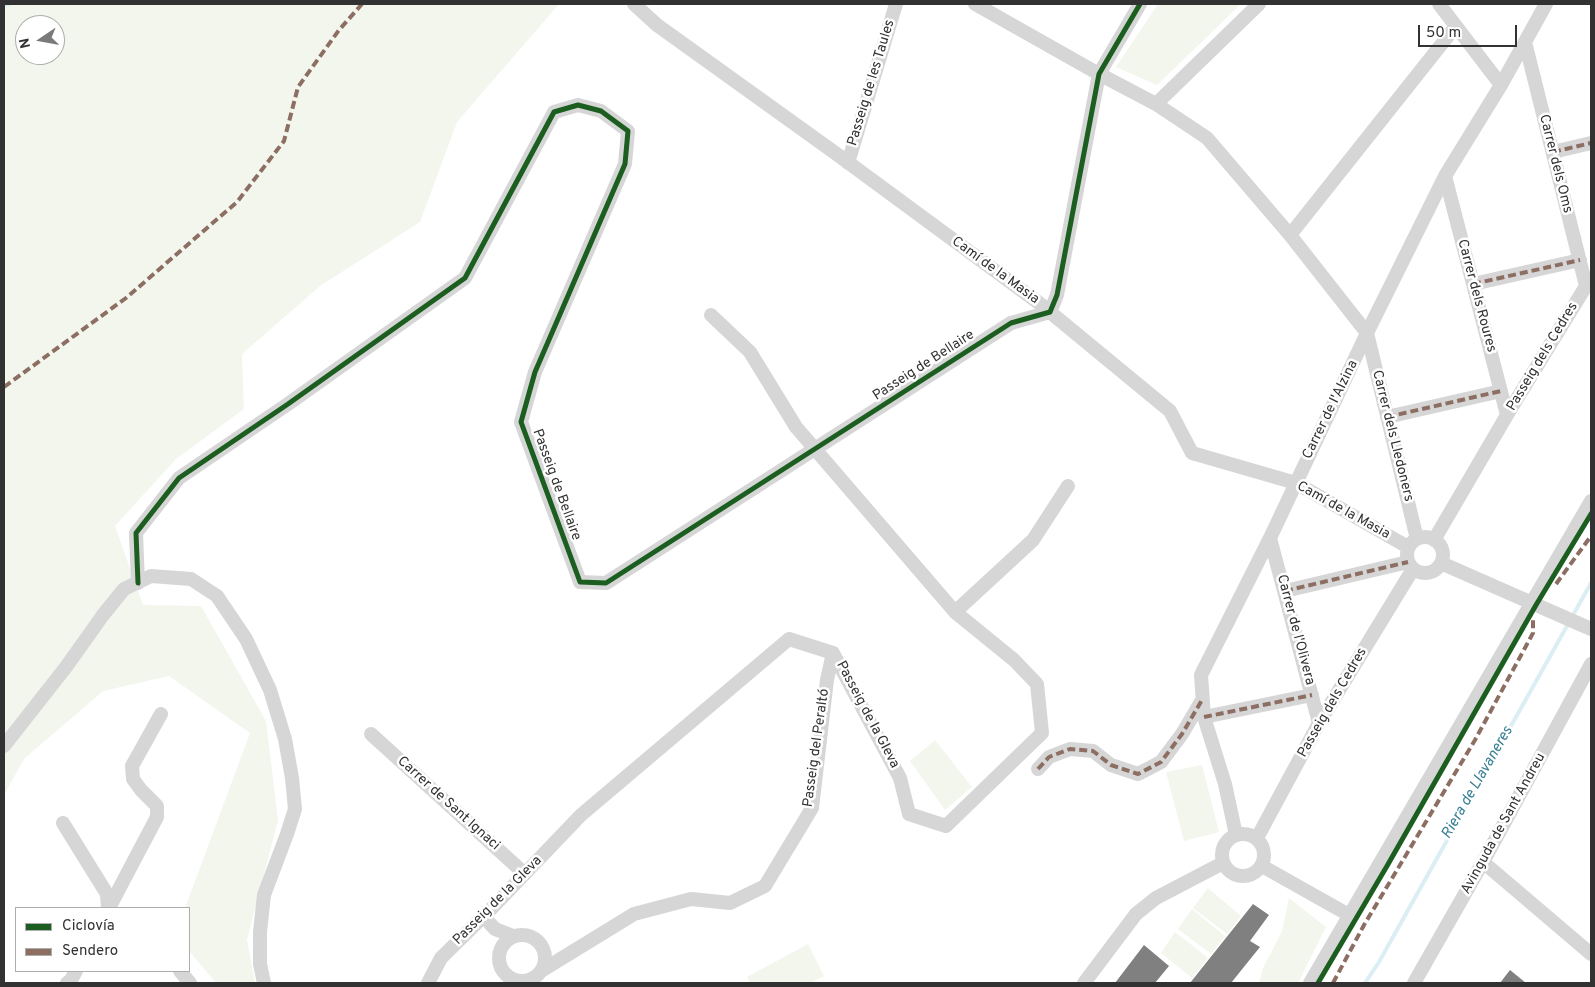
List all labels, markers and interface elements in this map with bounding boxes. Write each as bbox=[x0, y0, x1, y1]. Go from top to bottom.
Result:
north arrow bbox=[15, 15, 65, 65]
scale bar bbox=[1420, 15, 1519, 47]
street label: Passeig de les Taules bbox=[845, 18, 899, 148]
text: 50 m bbox=[1426, 24, 1461, 43]
text: N bbox=[16, 36, 35, 50]
street label: Carrer dels Oms bbox=[1535, 113, 1575, 215]
street label: Camí de la Masia bbox=[948, 234, 1042, 308]
street label: Carrer dels Roures bbox=[1453, 238, 1499, 354]
street label: Passeig dels Cedres bbox=[1504, 300, 1582, 414]
street label: Passeig de Bellaire bbox=[870, 327, 978, 405]
street label: Carrer de l'Alzina bbox=[1300, 358, 1362, 462]
street label: Carrer dels Lledoners bbox=[1368, 369, 1416, 503]
street label: Passeig de Bellaire bbox=[528, 427, 584, 543]
street label: Camí de la Masia bbox=[1293, 478, 1393, 544]
street label: Carrer de l'Olivera bbox=[1272, 573, 1318, 687]
street label: Passeig dels Cedres bbox=[1295, 645, 1371, 761]
street label: Passeig de la Gleva bbox=[832, 659, 902, 771]
street label: Passeig del Peraltó bbox=[800, 688, 834, 808]
water label: Riera de Llavaneres bbox=[1438, 724, 1518, 842]
street label: Avinguda de Sant Andreu bbox=[1458, 751, 1550, 897]
street label: Carrer de Sant Ignaci bbox=[393, 753, 503, 855]
street label: Passeig de la Gleva bbox=[450, 853, 546, 949]
legend bbox=[15, 907, 190, 972]
text: Ciclovía bbox=[62, 917, 115, 936]
text: Sendero bbox=[62, 942, 118, 961]

